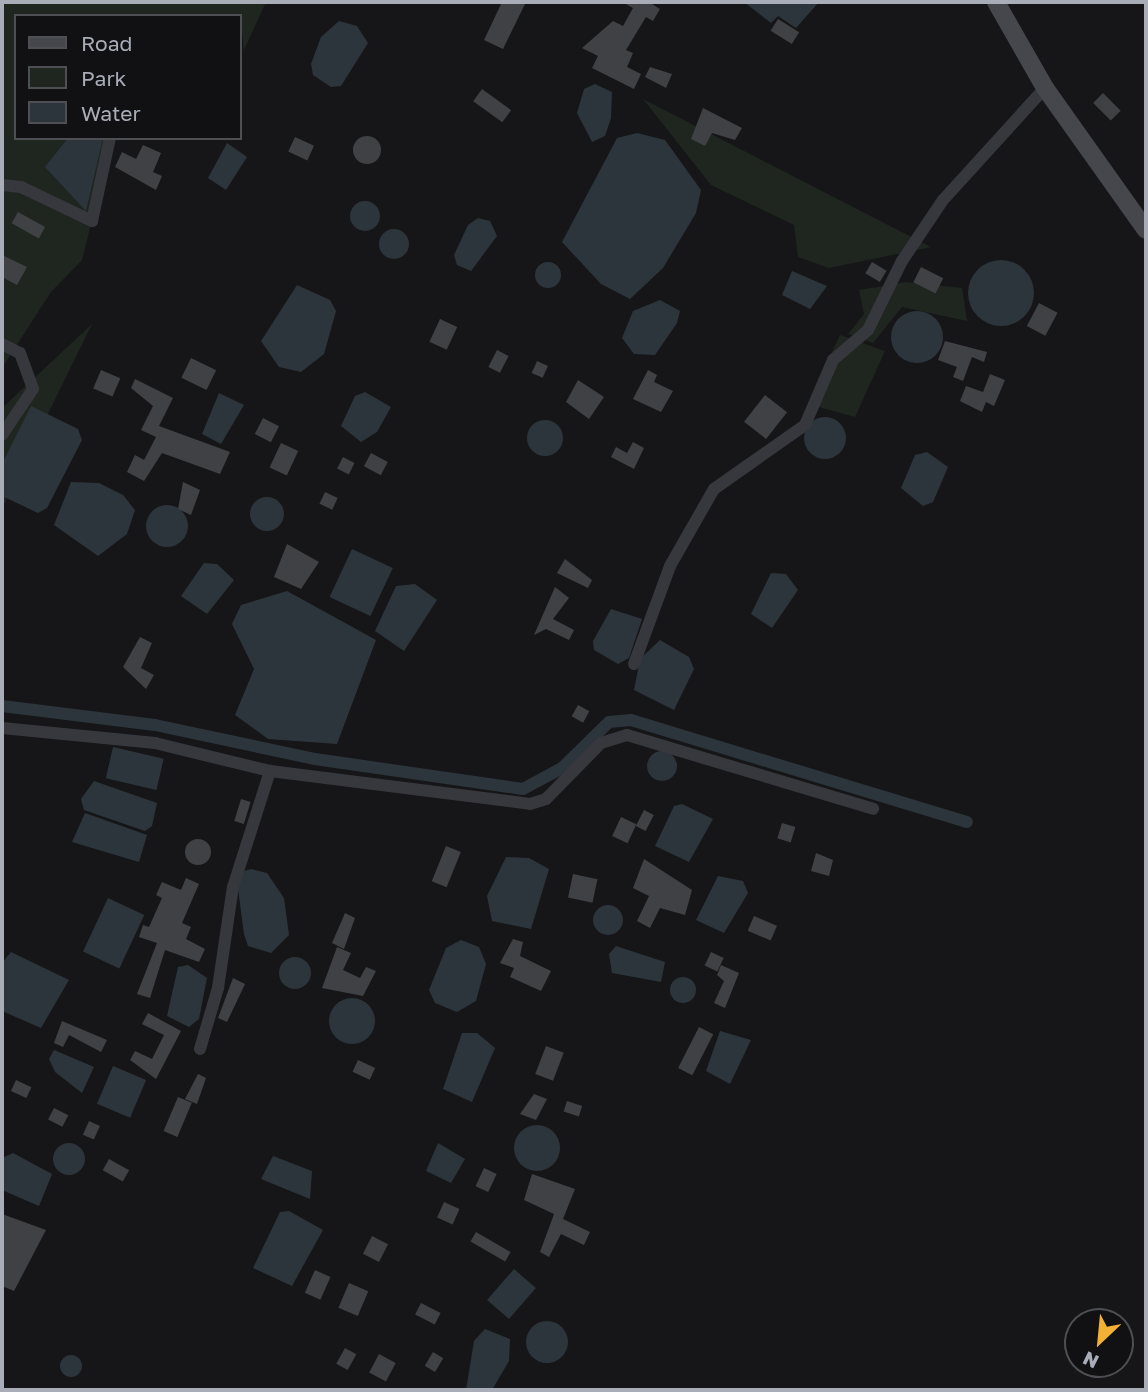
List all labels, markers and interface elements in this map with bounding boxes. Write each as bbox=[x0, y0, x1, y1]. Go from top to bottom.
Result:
legend bbox=[14, 14, 242, 140]
text: Road bbox=[81, 30, 132, 56]
text: Park bbox=[81, 65, 126, 91]
text: Water bbox=[81, 100, 141, 126]
north arrow bbox=[1064, 1308, 1134, 1378]
text: N bbox=[1079, 1347, 1102, 1374]

